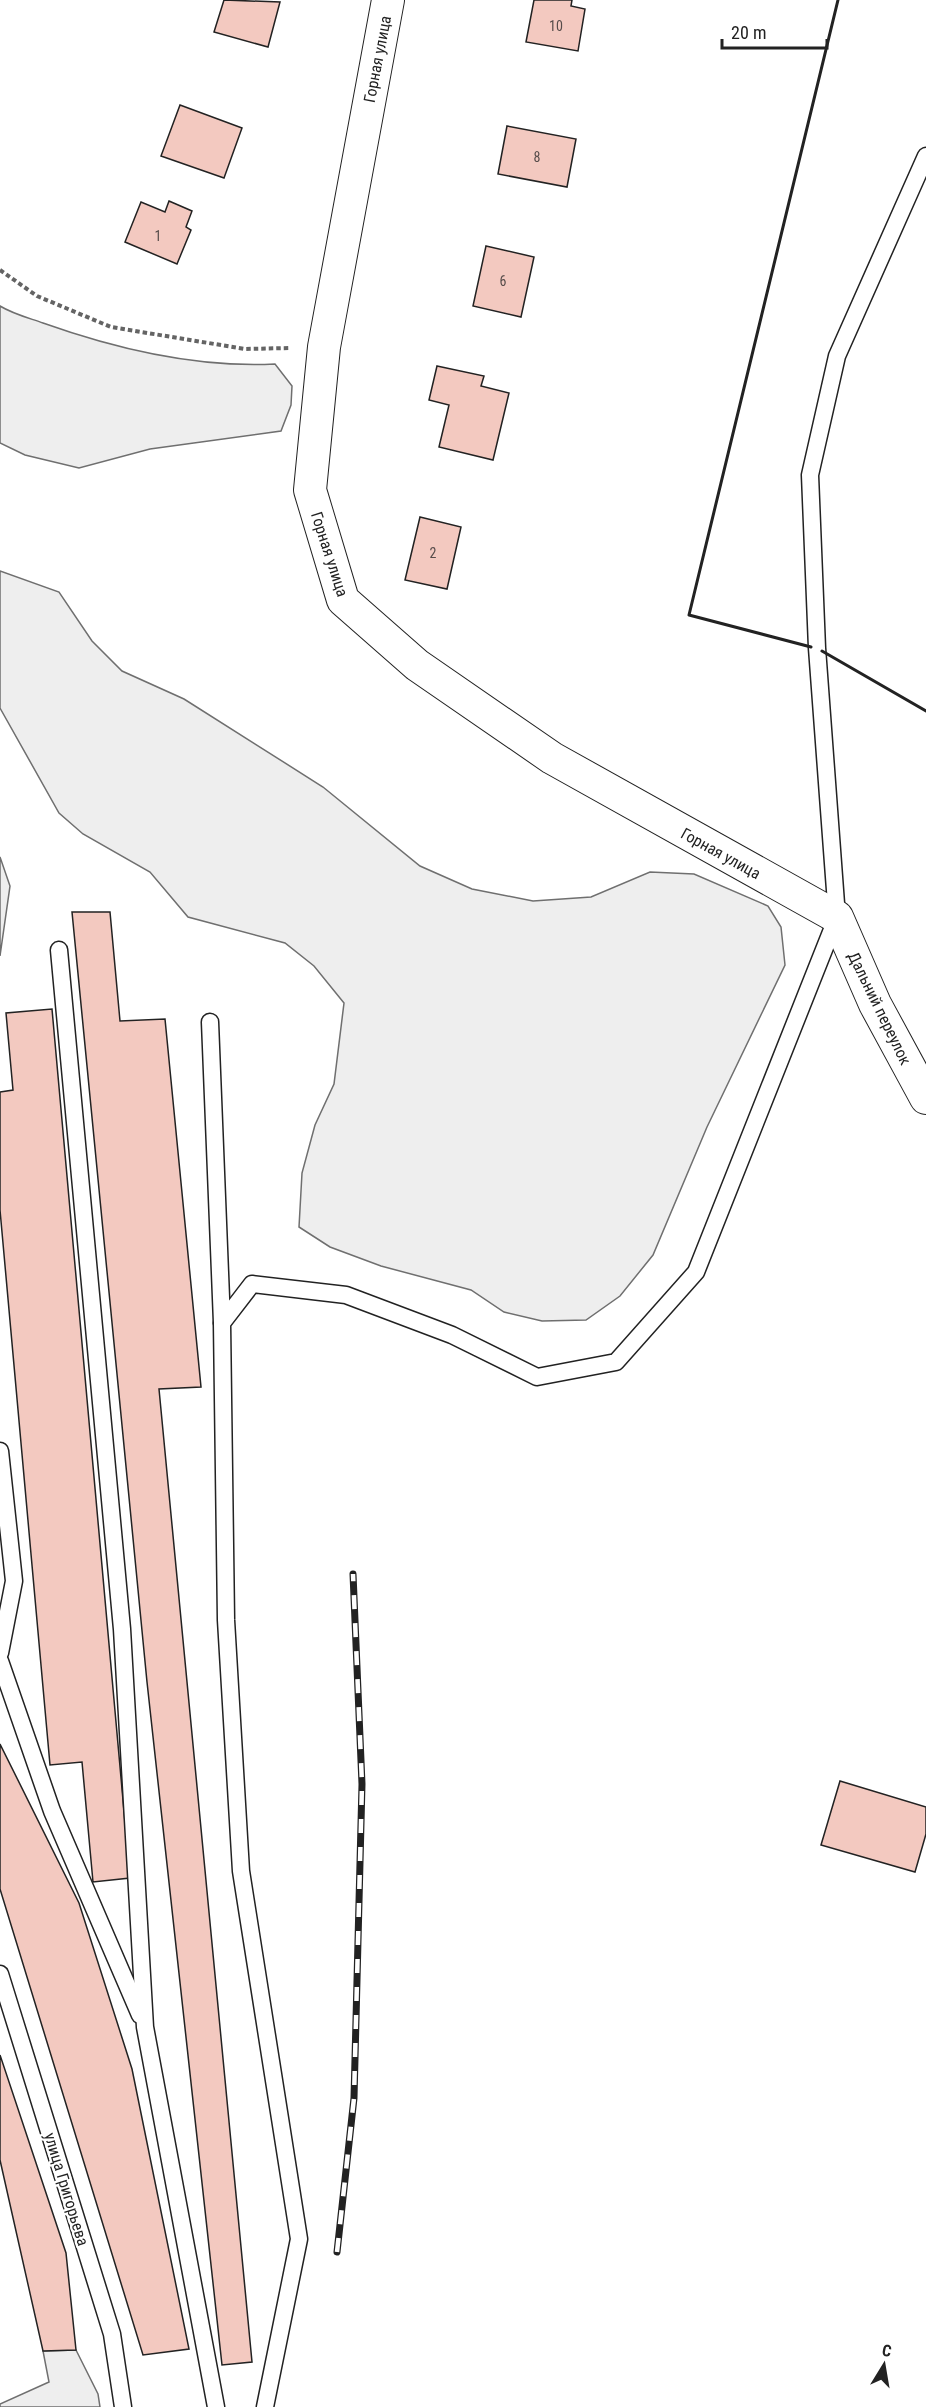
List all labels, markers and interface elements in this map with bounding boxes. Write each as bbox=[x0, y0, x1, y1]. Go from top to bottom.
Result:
scale bar bbox=[722, 12, 827, 50]
street label: Горная улица bbox=[360, 14, 395, 104]
house number: 10 bbox=[549, 18, 563, 34]
text: 20 m bbox=[731, 22, 766, 43]
house number: 8 bbox=[534, 149, 541, 165]
house number: 1 bbox=[155, 228, 161, 244]
house number: 6 bbox=[500, 273, 507, 289]
street label: Горная улица bbox=[307, 509, 352, 599]
house number: 2 bbox=[430, 545, 437, 561]
street label: Горная улица bbox=[678, 824, 764, 883]
street label: Дальний переулок bbox=[844, 949, 915, 1068]
street label: улица Григорьева bbox=[40, 2130, 93, 2248]
north arrow bbox=[854, 2335, 914, 2395]
text: С bbox=[880, 2341, 893, 2361]

